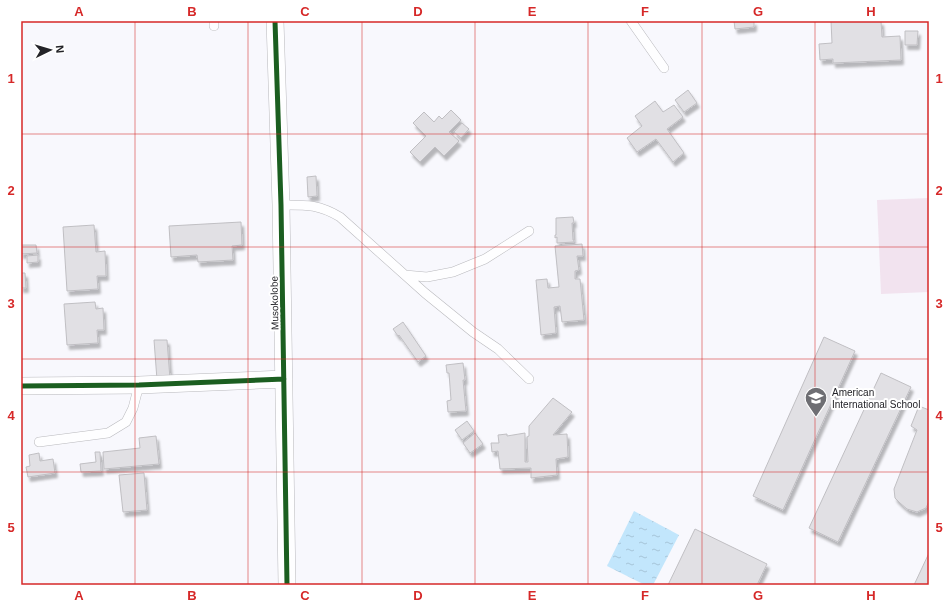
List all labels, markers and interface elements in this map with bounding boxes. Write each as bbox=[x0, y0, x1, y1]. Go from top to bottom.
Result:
text: A bbox=[74, 4, 84, 19]
text: B bbox=[187, 4, 197, 19]
text: C bbox=[300, 4, 310, 19]
text: D bbox=[413, 4, 423, 19]
text: E bbox=[528, 4, 537, 19]
text: F bbox=[641, 4, 649, 19]
text: G bbox=[753, 4, 763, 19]
text: H bbox=[866, 4, 876, 19]
north arrow bbox=[30, 30, 70, 70]
text: N bbox=[54, 45, 66, 54]
text: 1 bbox=[7, 71, 15, 86]
text: 1 bbox=[935, 71, 943, 86]
text: 2 bbox=[7, 183, 15, 198]
text: 2 bbox=[935, 183, 943, 198]
street label: Musokolobe bbox=[269, 276, 280, 330]
text: 3 bbox=[7, 296, 15, 311]
text: 3 bbox=[935, 296, 943, 311]
school or university icon: American International School bbox=[803, 385, 829, 418]
place label: American International School bbox=[832, 387, 920, 410]
text: 4 bbox=[7, 408, 15, 423]
text: 4 bbox=[935, 408, 943, 423]
text: 5 bbox=[7, 520, 15, 535]
text: 5 bbox=[935, 520, 943, 535]
text: A bbox=[74, 588, 84, 603]
text: B bbox=[187, 588, 197, 603]
text: C bbox=[300, 588, 310, 603]
text: D bbox=[413, 588, 423, 603]
text: E bbox=[528, 588, 537, 603]
text: F bbox=[641, 588, 649, 603]
text: G bbox=[753, 588, 763, 603]
text: H bbox=[866, 588, 876, 603]

